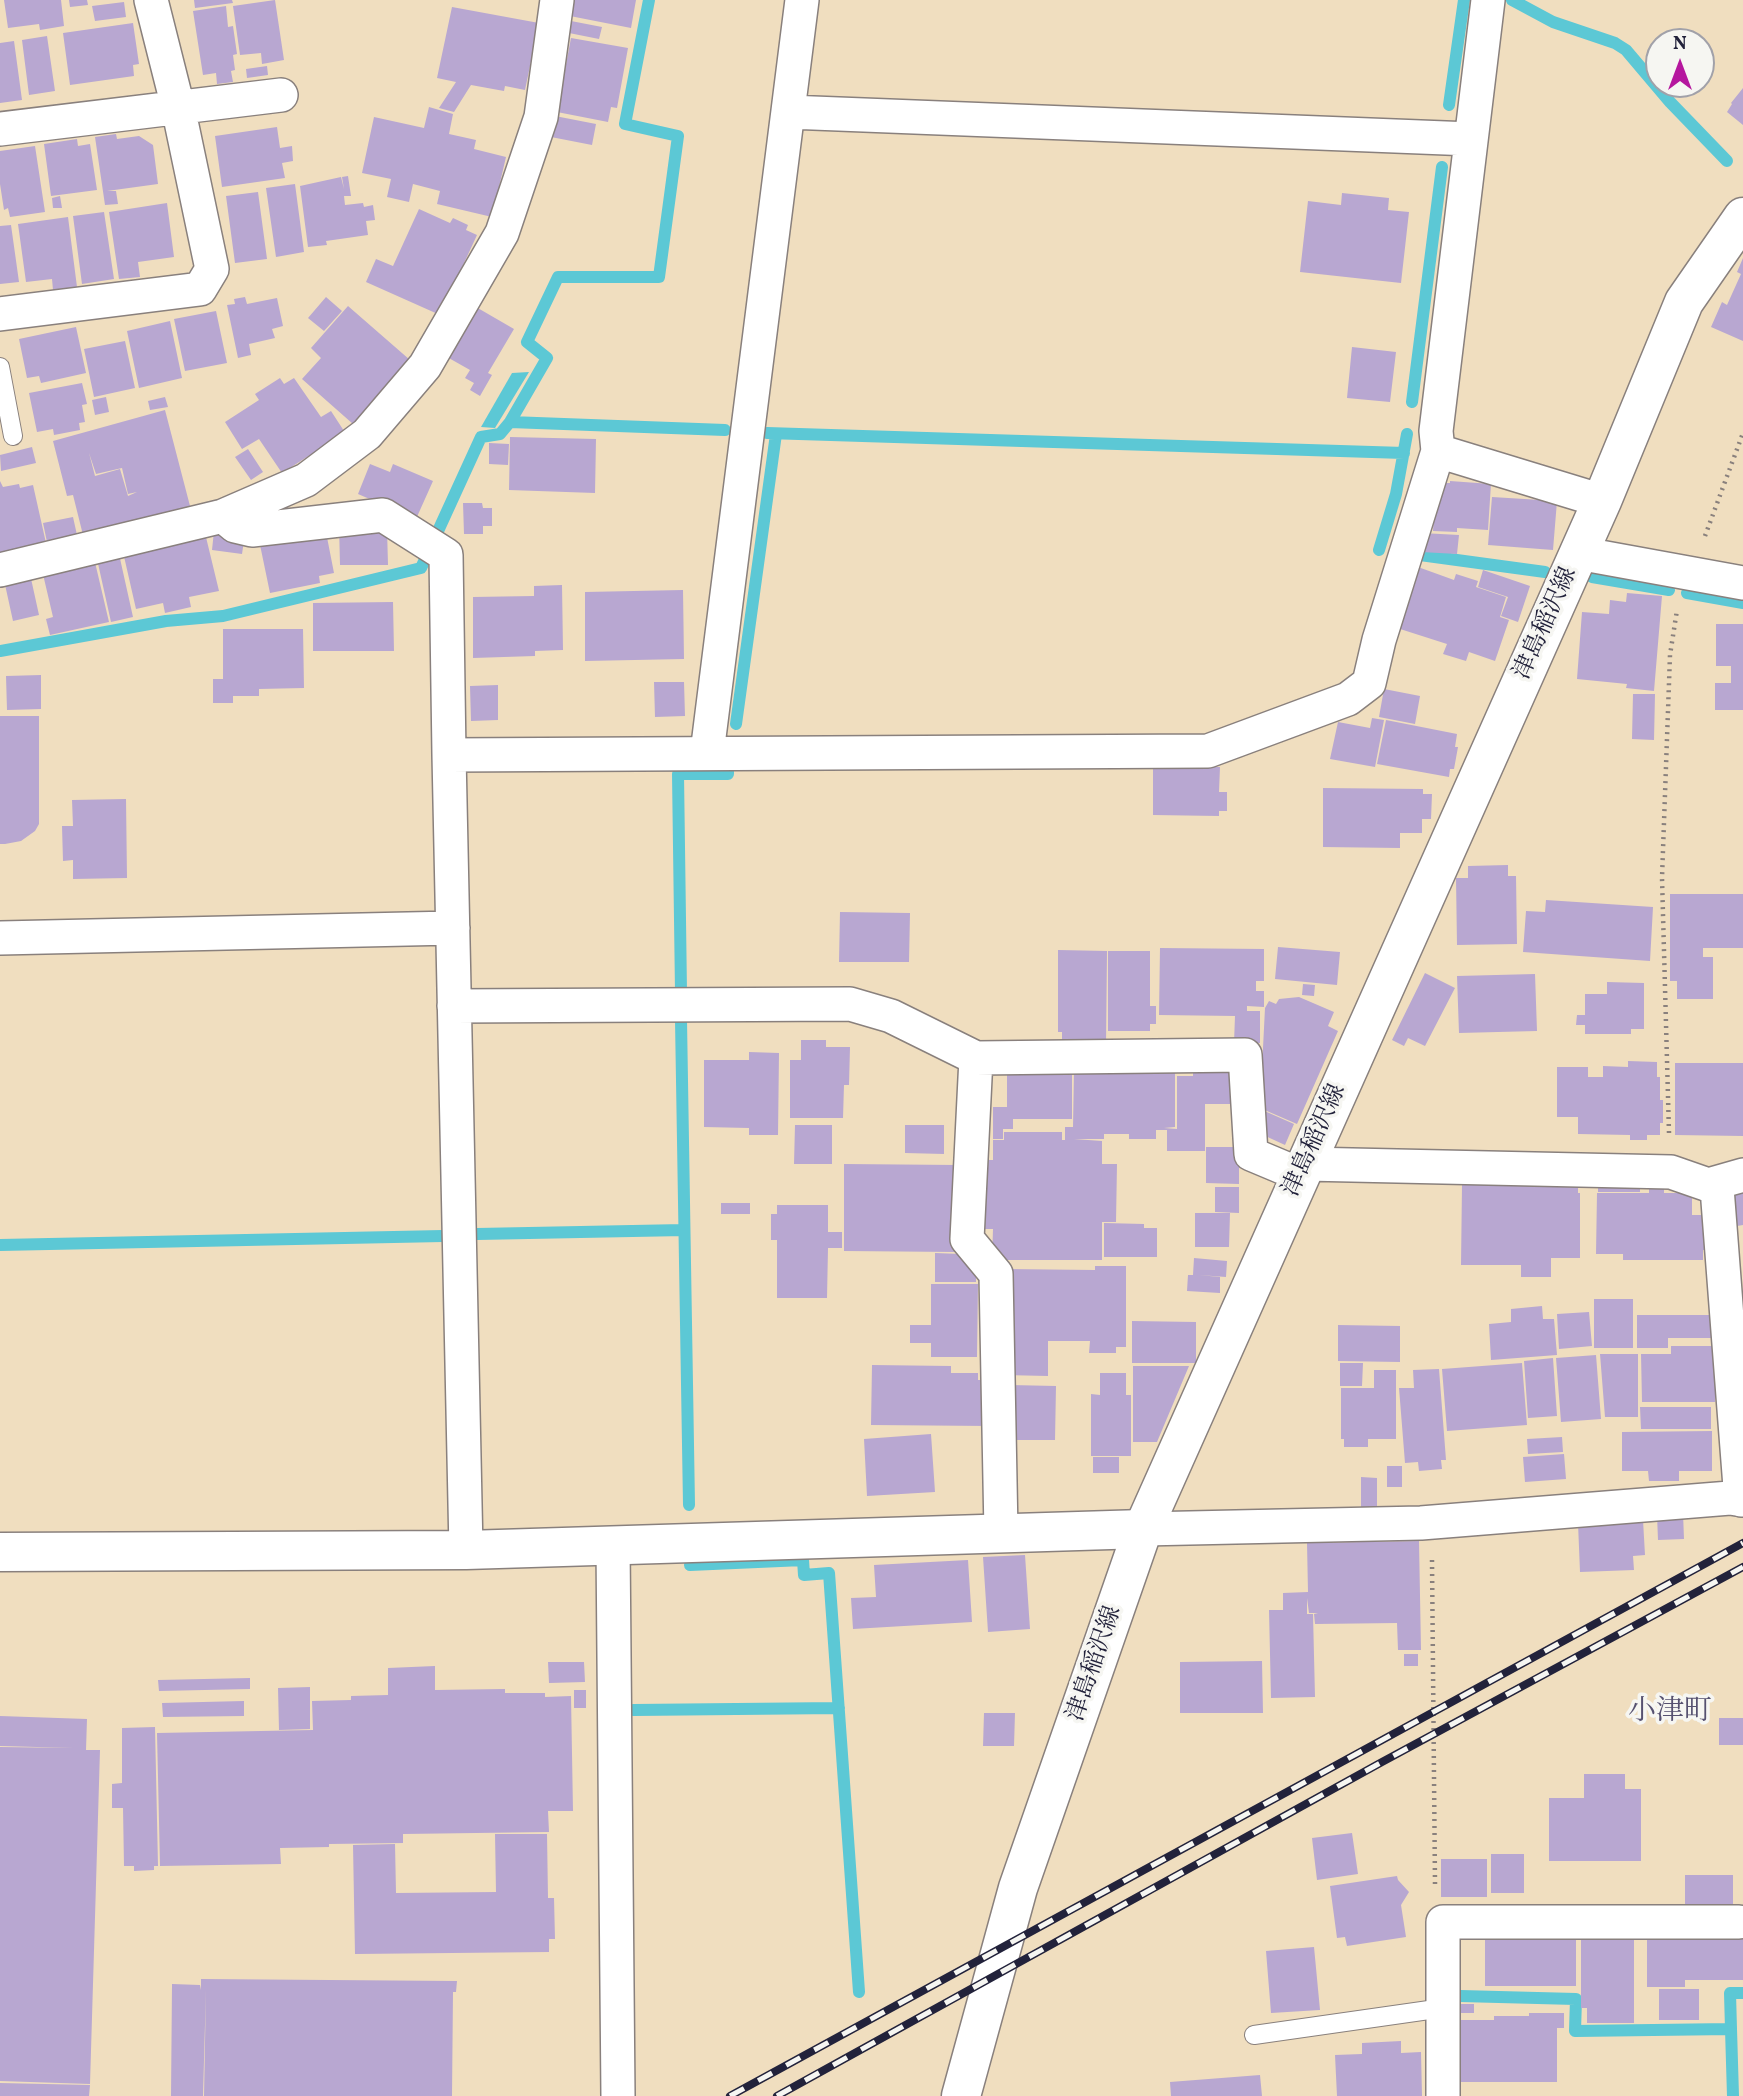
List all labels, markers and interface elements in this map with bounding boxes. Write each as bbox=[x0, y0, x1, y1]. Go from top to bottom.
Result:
north arrow bbox=[1645, 28, 1715, 98]
text: N bbox=[1673, 31, 1687, 57]
street label: 津島稲沢線 bbox=[1509, 563, 1585, 685]
street label: 津島稲沢線 bbox=[1278, 1080, 1354, 1202]
street label: 津島稲沢線 bbox=[1063, 1603, 1129, 1725]
district label: 小津町 bbox=[1628, 1697, 1712, 1731]

